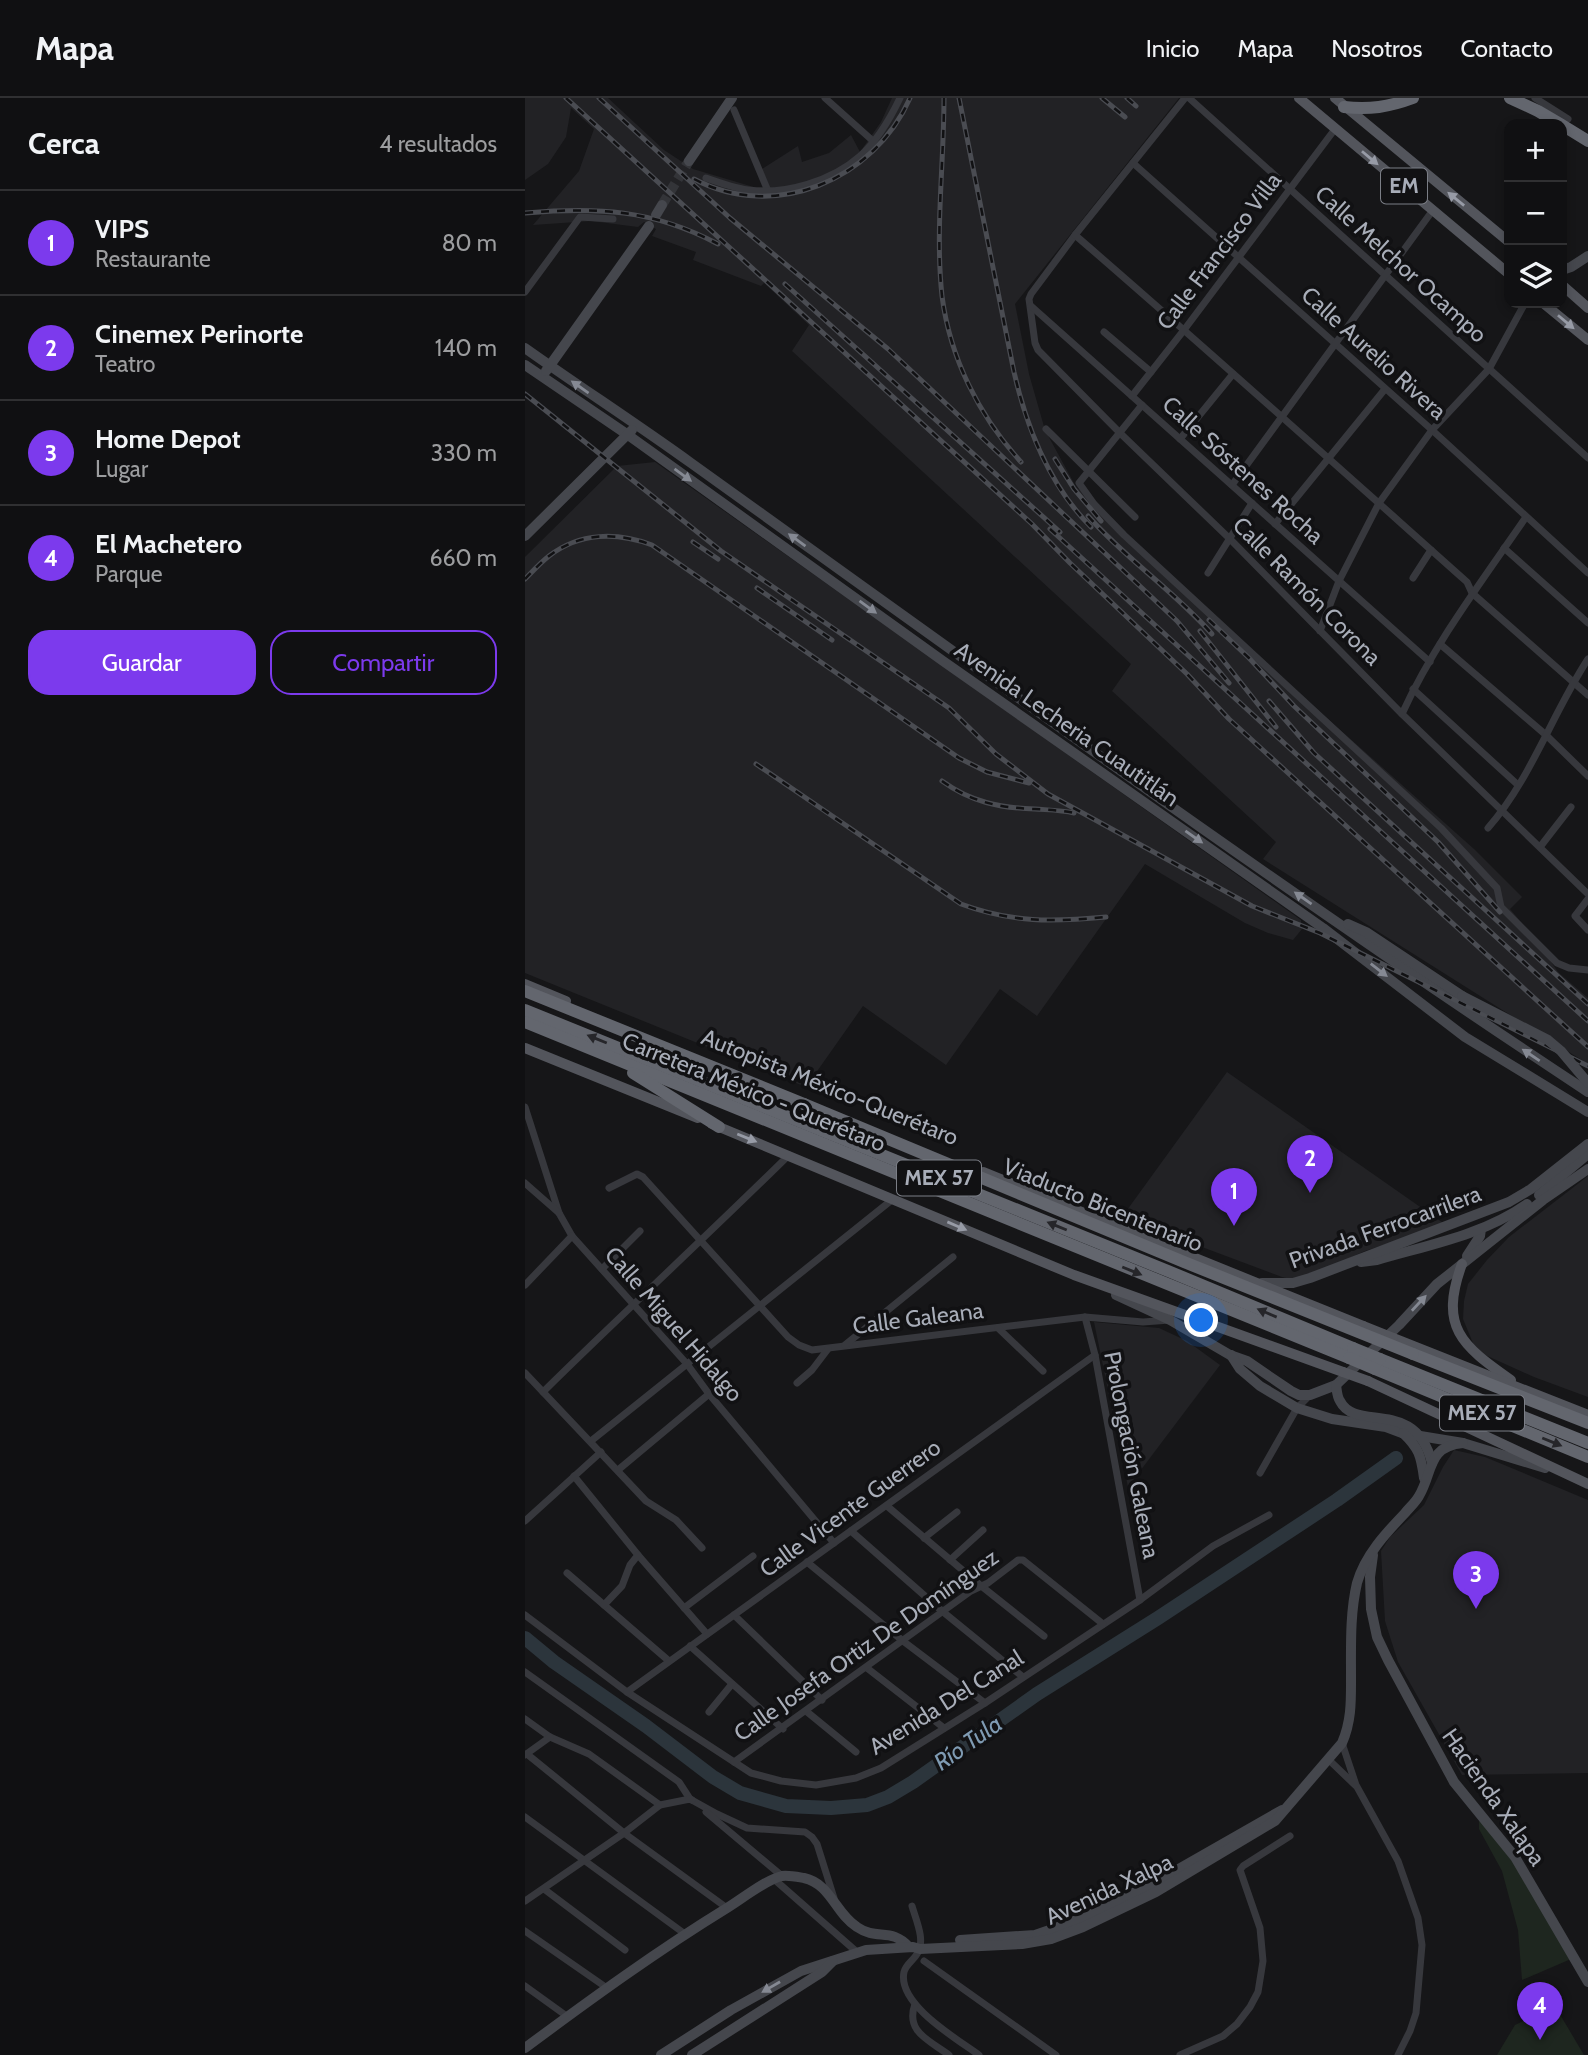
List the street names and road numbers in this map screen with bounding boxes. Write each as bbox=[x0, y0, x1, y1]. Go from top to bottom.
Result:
street label: Calle Francisco Villa bbox=[1151, 167, 1287, 335]
road number: EM bbox=[1381, 168, 1427, 204]
street label: Calle Melchor Ocampo bbox=[1309, 180, 1493, 348]
street label: Calle Aurelio Rivera bbox=[1296, 281, 1452, 425]
street label: Calle Sóstenes Rocha bbox=[1157, 390, 1329, 550]
street label: Calle Ramón Corona bbox=[1227, 511, 1387, 671]
street label: Avenida Lecheria Cuautitlán bbox=[949, 636, 1185, 812]
street label: Autopista México-Querétaro bbox=[697, 1023, 963, 1151]
street label: Carretera México - Querétaro bbox=[618, 1026, 890, 1158]
street label: Viaducto Bicentenario bbox=[999, 1152, 1207, 1258]
road number: MEX 57 bbox=[897, 1160, 981, 1196]
street label: Privada Ferrocarrilera bbox=[1285, 1179, 1485, 1275]
street label: Calle Miguel Hidalgo bbox=[599, 1241, 749, 1407]
street label: Calle Galeana bbox=[851, 1296, 985, 1340]
street label: Prolongación Galeana bbox=[1098, 1349, 1166, 1561]
road number: MEX 57 bbox=[1440, 1396, 1524, 1430]
street label: Calle Vicente Guerrero bbox=[754, 1433, 946, 1583]
street label: Calle Josefa Ortiz De Domínguez bbox=[728, 1543, 1004, 1747]
street label: Avenida Del Canal bbox=[864, 1643, 1029, 1761]
street label: Hacienda Xalapa bbox=[1436, 1723, 1552, 1871]
street label: Avenida Xalpa bbox=[1041, 1847, 1177, 1931]

